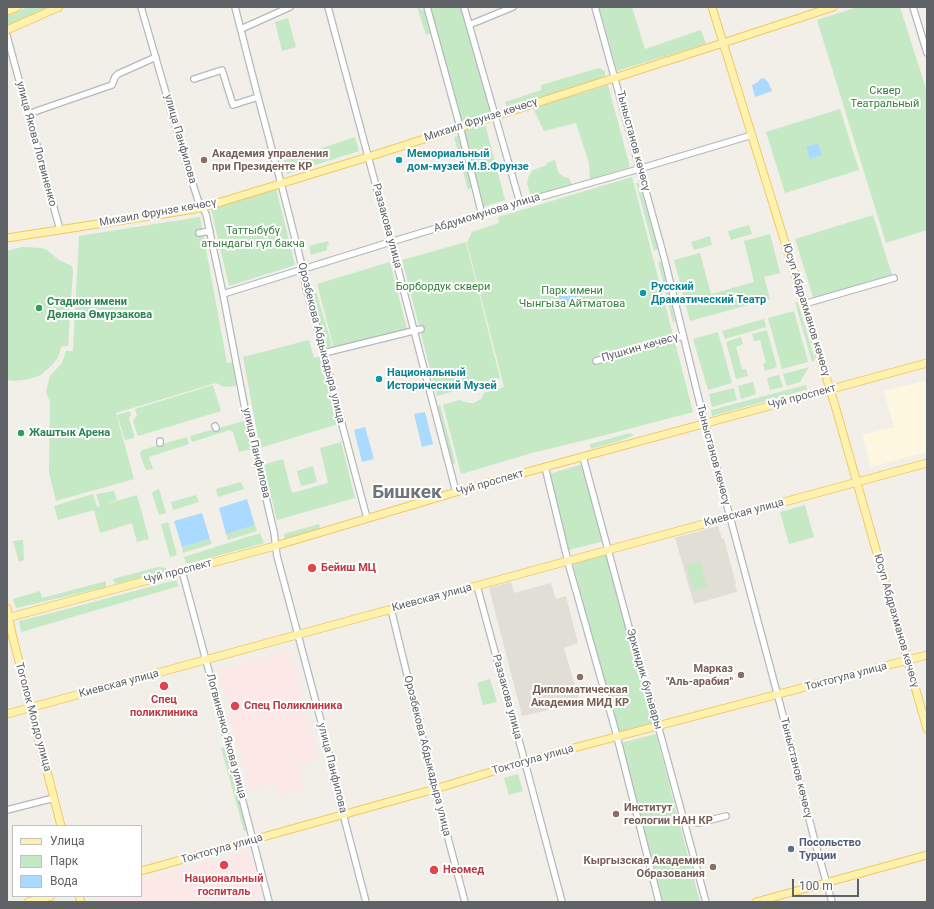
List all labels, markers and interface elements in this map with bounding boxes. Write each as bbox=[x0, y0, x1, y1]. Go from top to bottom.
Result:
street label: улица Якова Логвиненко bbox=[13, 80, 59, 208]
park label: Сквер Театральный bbox=[851, 84, 919, 110]
street label: Тыныстанов көчөсү bbox=[613, 89, 653, 193]
street label: улица Панфилова bbox=[161, 93, 199, 185]
street label: Михаил Фрунзе көчөсү bbox=[422, 95, 540, 145]
place label: Академия управления при Президенте КР bbox=[212, 147, 328, 173]
place label: Мемориальный дом-музей М.В.Фрунзе bbox=[407, 147, 529, 173]
marker: Академия управления при Президенте КР bbox=[199, 155, 209, 165]
marker: Мемориальный дом-музей М.В.Фрунзе bbox=[394, 155, 404, 165]
street label: Раззакова улица bbox=[369, 182, 405, 270]
street label: Абдумомунова улица bbox=[432, 191, 542, 235]
street label: Михаил Фрунзе көчөсү bbox=[98, 196, 218, 230]
park label: Таттыбүбү атындагы гүл бакча bbox=[201, 224, 305, 250]
street label: Юсуп Абдрахманов көчөсү bbox=[779, 242, 833, 378]
street label: Орозбекова Абдыкадыра улица bbox=[295, 261, 347, 425]
park label: Борбордук сквери bbox=[396, 280, 490, 294]
place label: Русский Драматический Театр bbox=[651, 280, 766, 306]
park label: Парк имени Чынгыза Айтматова bbox=[519, 284, 625, 310]
marker: Русский Драматический Театр bbox=[638, 288, 648, 298]
place label: Стадион имени Дөлөна Өмүрзакова bbox=[47, 295, 152, 321]
marker: Стадион имени Дөлөна Өмүрзакова bbox=[34, 303, 44, 313]
street label: Пушкин көчөсү bbox=[600, 331, 680, 365]
place label: Национальный Исторический Музей bbox=[387, 366, 497, 392]
marker: Национальный Исторический Музей bbox=[374, 374, 384, 384]
street label: Чуй проспект bbox=[767, 382, 837, 412]
street label: Тыныстанов көчөсү bbox=[693, 403, 733, 507]
street label: улица Панфилова bbox=[239, 407, 273, 499]
place label: Жаштык Арена bbox=[29, 426, 110, 440]
marker: Жаштык Арена bbox=[16, 428, 26, 438]
street label: Чуй проспект bbox=[455, 467, 525, 499]
district label: Бишкек bbox=[372, 482, 442, 504]
street label: Киевская улица bbox=[703, 496, 785, 530]
street label: Юсуп Абдрахманов көчөсү bbox=[871, 553, 921, 689]
street label: Чуй проспект bbox=[143, 557, 213, 587]
place label: Бейиш МЦ bbox=[321, 561, 376, 575]
marker: Бейиш МЦ bbox=[306, 562, 318, 574]
street label: Киевская улица bbox=[391, 581, 473, 615]
street label: Эркиндик бульвары bbox=[623, 627, 665, 731]
street label: Раззакова улица bbox=[489, 653, 525, 741]
street label: Токтогула улица bbox=[804, 660, 888, 694]
street label: Тоголок Молдо улица bbox=[12, 661, 54, 773]
place label: Марказ "Аль-арабия" bbox=[666, 662, 733, 688]
street label: Киевская улица bbox=[78, 667, 160, 701]
marker: Марказ "Аль-арабия" bbox=[736, 670, 746, 680]
street label: Логвиненко Якова улица bbox=[203, 672, 249, 800]
marker: Дипломатическая Академия МИД КР bbox=[575, 672, 585, 682]
street label: Орозбекова Абдыкадыра улица bbox=[401, 674, 453, 838]
marker: Спец поликлиника bbox=[158, 680, 170, 692]
place label: Дипломатическая Академия МИД КР bbox=[531, 683, 629, 709]
place label: Спец поликлиника bbox=[130, 693, 198, 719]
place label: Спец Поликлиника bbox=[244, 699, 342, 713]
marker: Спец Поликлиника bbox=[229, 700, 241, 712]
street label: Тыныстанов көчөсү bbox=[777, 716, 815, 820]
street label: улица Панфилова bbox=[314, 722, 350, 814]
street label: Токтогула улица bbox=[491, 742, 575, 778]
place label: Институт геологии НАН КР bbox=[624, 801, 713, 827]
marker: Институт геологии НАН КР bbox=[611, 809, 621, 819]
legend bbox=[12, 825, 142, 897]
street label: Токтогула улица bbox=[180, 831, 264, 867]
text: Улица bbox=[50, 834, 85, 848]
place label: Посольство Турции bbox=[799, 836, 861, 862]
marker: Посольство Турции bbox=[786, 844, 796, 854]
text: Парк bbox=[50, 854, 78, 868]
place label: Кыргызская Академия Образования bbox=[584, 854, 705, 880]
marker: Национальный госпиталь bbox=[218, 859, 230, 871]
marker: Кыргызская Академия Образования bbox=[708, 862, 718, 872]
place label: Неомед bbox=[443, 863, 484, 877]
marker: Неомед bbox=[428, 864, 440, 876]
scale bar bbox=[794, 871, 861, 897]
place label: Национальный госпиталь bbox=[185, 872, 263, 898]
text: Вода bbox=[50, 874, 78, 888]
text: 100 m bbox=[799, 879, 833, 893]

